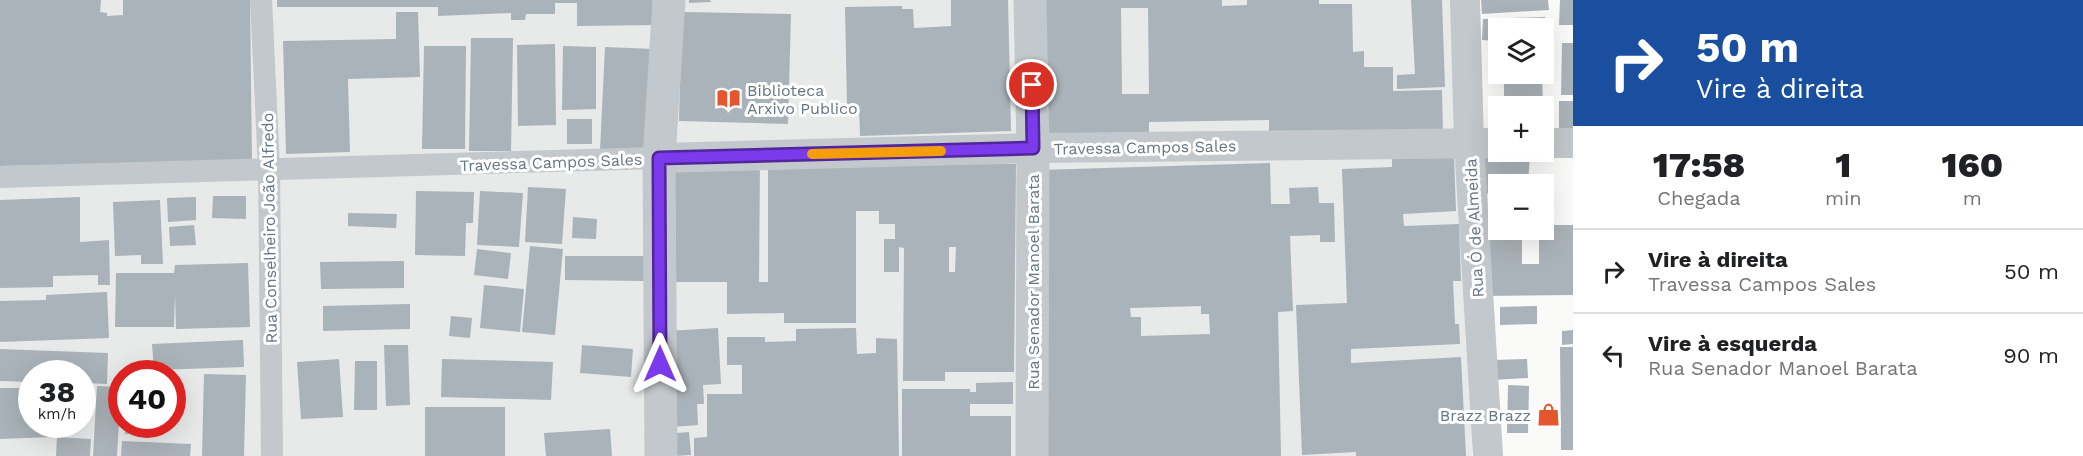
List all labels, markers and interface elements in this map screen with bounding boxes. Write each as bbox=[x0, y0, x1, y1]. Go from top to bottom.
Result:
map controls bbox=[1488, 18, 1554, 240]
button: layers bbox=[1488, 18, 1554, 84]
text: 50 m bbox=[1696, 23, 1799, 72]
icon: right bbox=[1597, 24, 1675, 102]
pin bbox=[1006, 59, 1057, 110]
icon: arrive bbox=[1015, 68, 1048, 101]
text: Vire à direita bbox=[1696, 73, 1864, 105]
place label: Biblioteca Arxivo Publico bbox=[747, 81, 858, 118]
library icon: Biblioteca Arxivo Publico bbox=[716, 86, 742, 112]
button: + bbox=[1488, 96, 1554, 162]
street label: Rua Conselheiro João Alfredo bbox=[258, 112, 281, 344]
street label: Travessa Campos Sales bbox=[1053, 136, 1237, 159]
text: 17:58 bbox=[1653, 144, 1745, 186]
text: 1 bbox=[1835, 144, 1851, 186]
text: 160 bbox=[1941, 144, 2003, 186]
street label: Travessa Campos Sales bbox=[459, 150, 643, 175]
street label: Rua Ó de Almeida bbox=[1461, 158, 1488, 298]
street label: Rua Senador Manoel Barata bbox=[1024, 174, 1043, 390]
button: − bbox=[1488, 174, 1554, 240]
text: Chegada bbox=[1657, 186, 1741, 210]
text: min bbox=[1825, 186, 1862, 210]
text: m bbox=[1963, 186, 1982, 210]
text: Vire à direita bbox=[1648, 247, 1788, 272]
icon: right bbox=[1597, 255, 1630, 288]
text: 50 m bbox=[2004, 259, 2059, 284]
text: Travessa Campos Sales bbox=[1648, 272, 1876, 296]
text: Vire à esquerda bbox=[1648, 331, 1817, 356]
position arrow bbox=[628, 332, 692, 396]
icon: left bbox=[1597, 339, 1630, 372]
text: 90 m bbox=[2003, 343, 2059, 368]
text: Rua Senador Manoel Barata bbox=[1648, 356, 1918, 380]
speed limit sign: 40 bbox=[108, 360, 186, 438]
text: 38 bbox=[39, 374, 75, 409]
shop icon: Brazz Brazz bbox=[1536, 402, 1562, 428]
text: km/h bbox=[38, 405, 76, 423]
place label: Brazz Brazz bbox=[1440, 406, 1531, 425]

